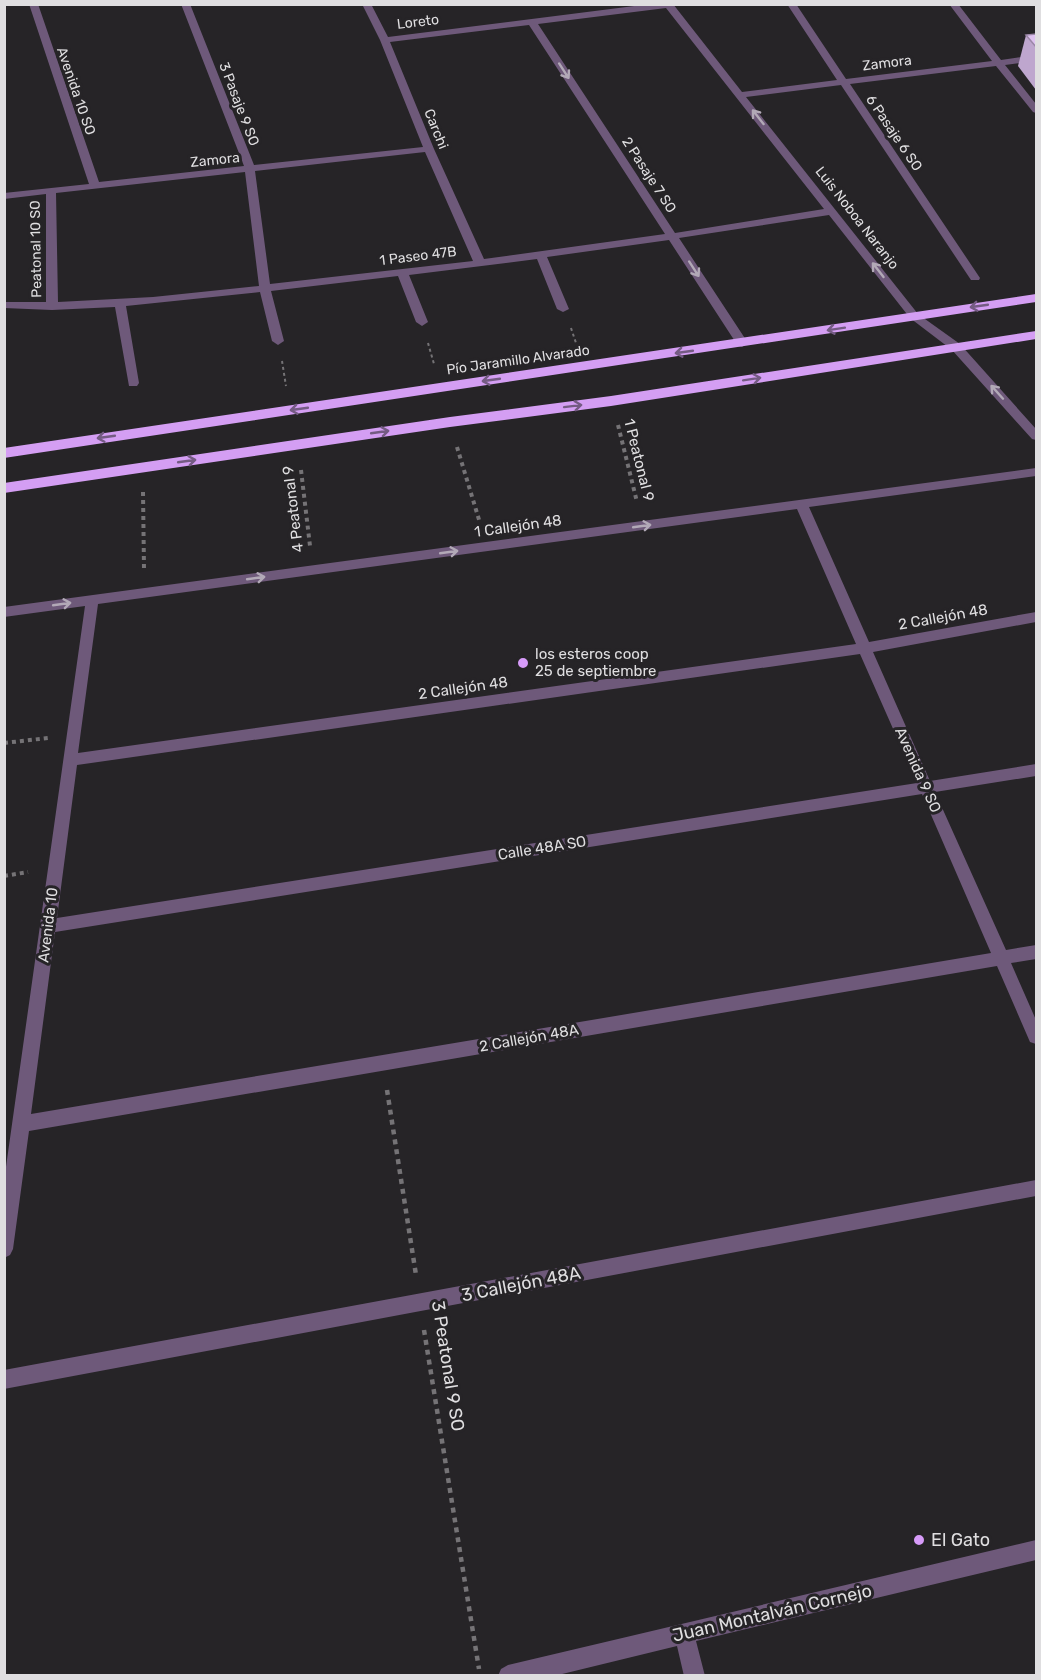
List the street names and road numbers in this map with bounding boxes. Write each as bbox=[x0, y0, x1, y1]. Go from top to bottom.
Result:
street label: Loreto bbox=[396, 11, 440, 33]
street label: Avenida 10 SO bbox=[53, 45, 99, 137]
street label: Zamora bbox=[861, 52, 913, 74]
street label: 3 Pasaje 9 SO bbox=[215, 60, 263, 148]
street label: 6 Pasaje 6 SO bbox=[862, 92, 926, 174]
street label: Carchi bbox=[420, 106, 452, 152]
street label: 2 Pasaje 7 SO bbox=[618, 134, 680, 216]
street label: Zamora bbox=[189, 149, 241, 171]
street label: Luis Noboa Naranjo bbox=[812, 163, 902, 273]
street label: Peatonal 10 SO bbox=[27, 200, 45, 298]
street label: 1 Paseo 47B bbox=[379, 243, 457, 269]
street label: Pío Jaramillo Alvarado bbox=[445, 342, 591, 378]
street label: 1 Peatonal 9 bbox=[620, 417, 658, 503]
street label: 4 Peatonal 9 bbox=[279, 465, 307, 553]
street label: 1 Callejón 48 bbox=[473, 511, 563, 541]
street label: 2 Callejón 48 bbox=[897, 600, 989, 634]
street label: 2 Callejón 48 bbox=[417, 673, 509, 703]
street label: Avenida 9 SO bbox=[891, 724, 945, 816]
street label: Calle 48A SO bbox=[496, 832, 588, 864]
street label: Avenida 10 bbox=[34, 886, 62, 964]
street label: 2 Callejón 48A bbox=[478, 1020, 580, 1056]
street label: 3 Callejón 48A bbox=[460, 1262, 582, 1306]
street label: 3 Peatonal 9 SO bbox=[427, 1299, 469, 1433]
street label: Juan Montalván Cornejo bbox=[670, 1579, 874, 1647]

